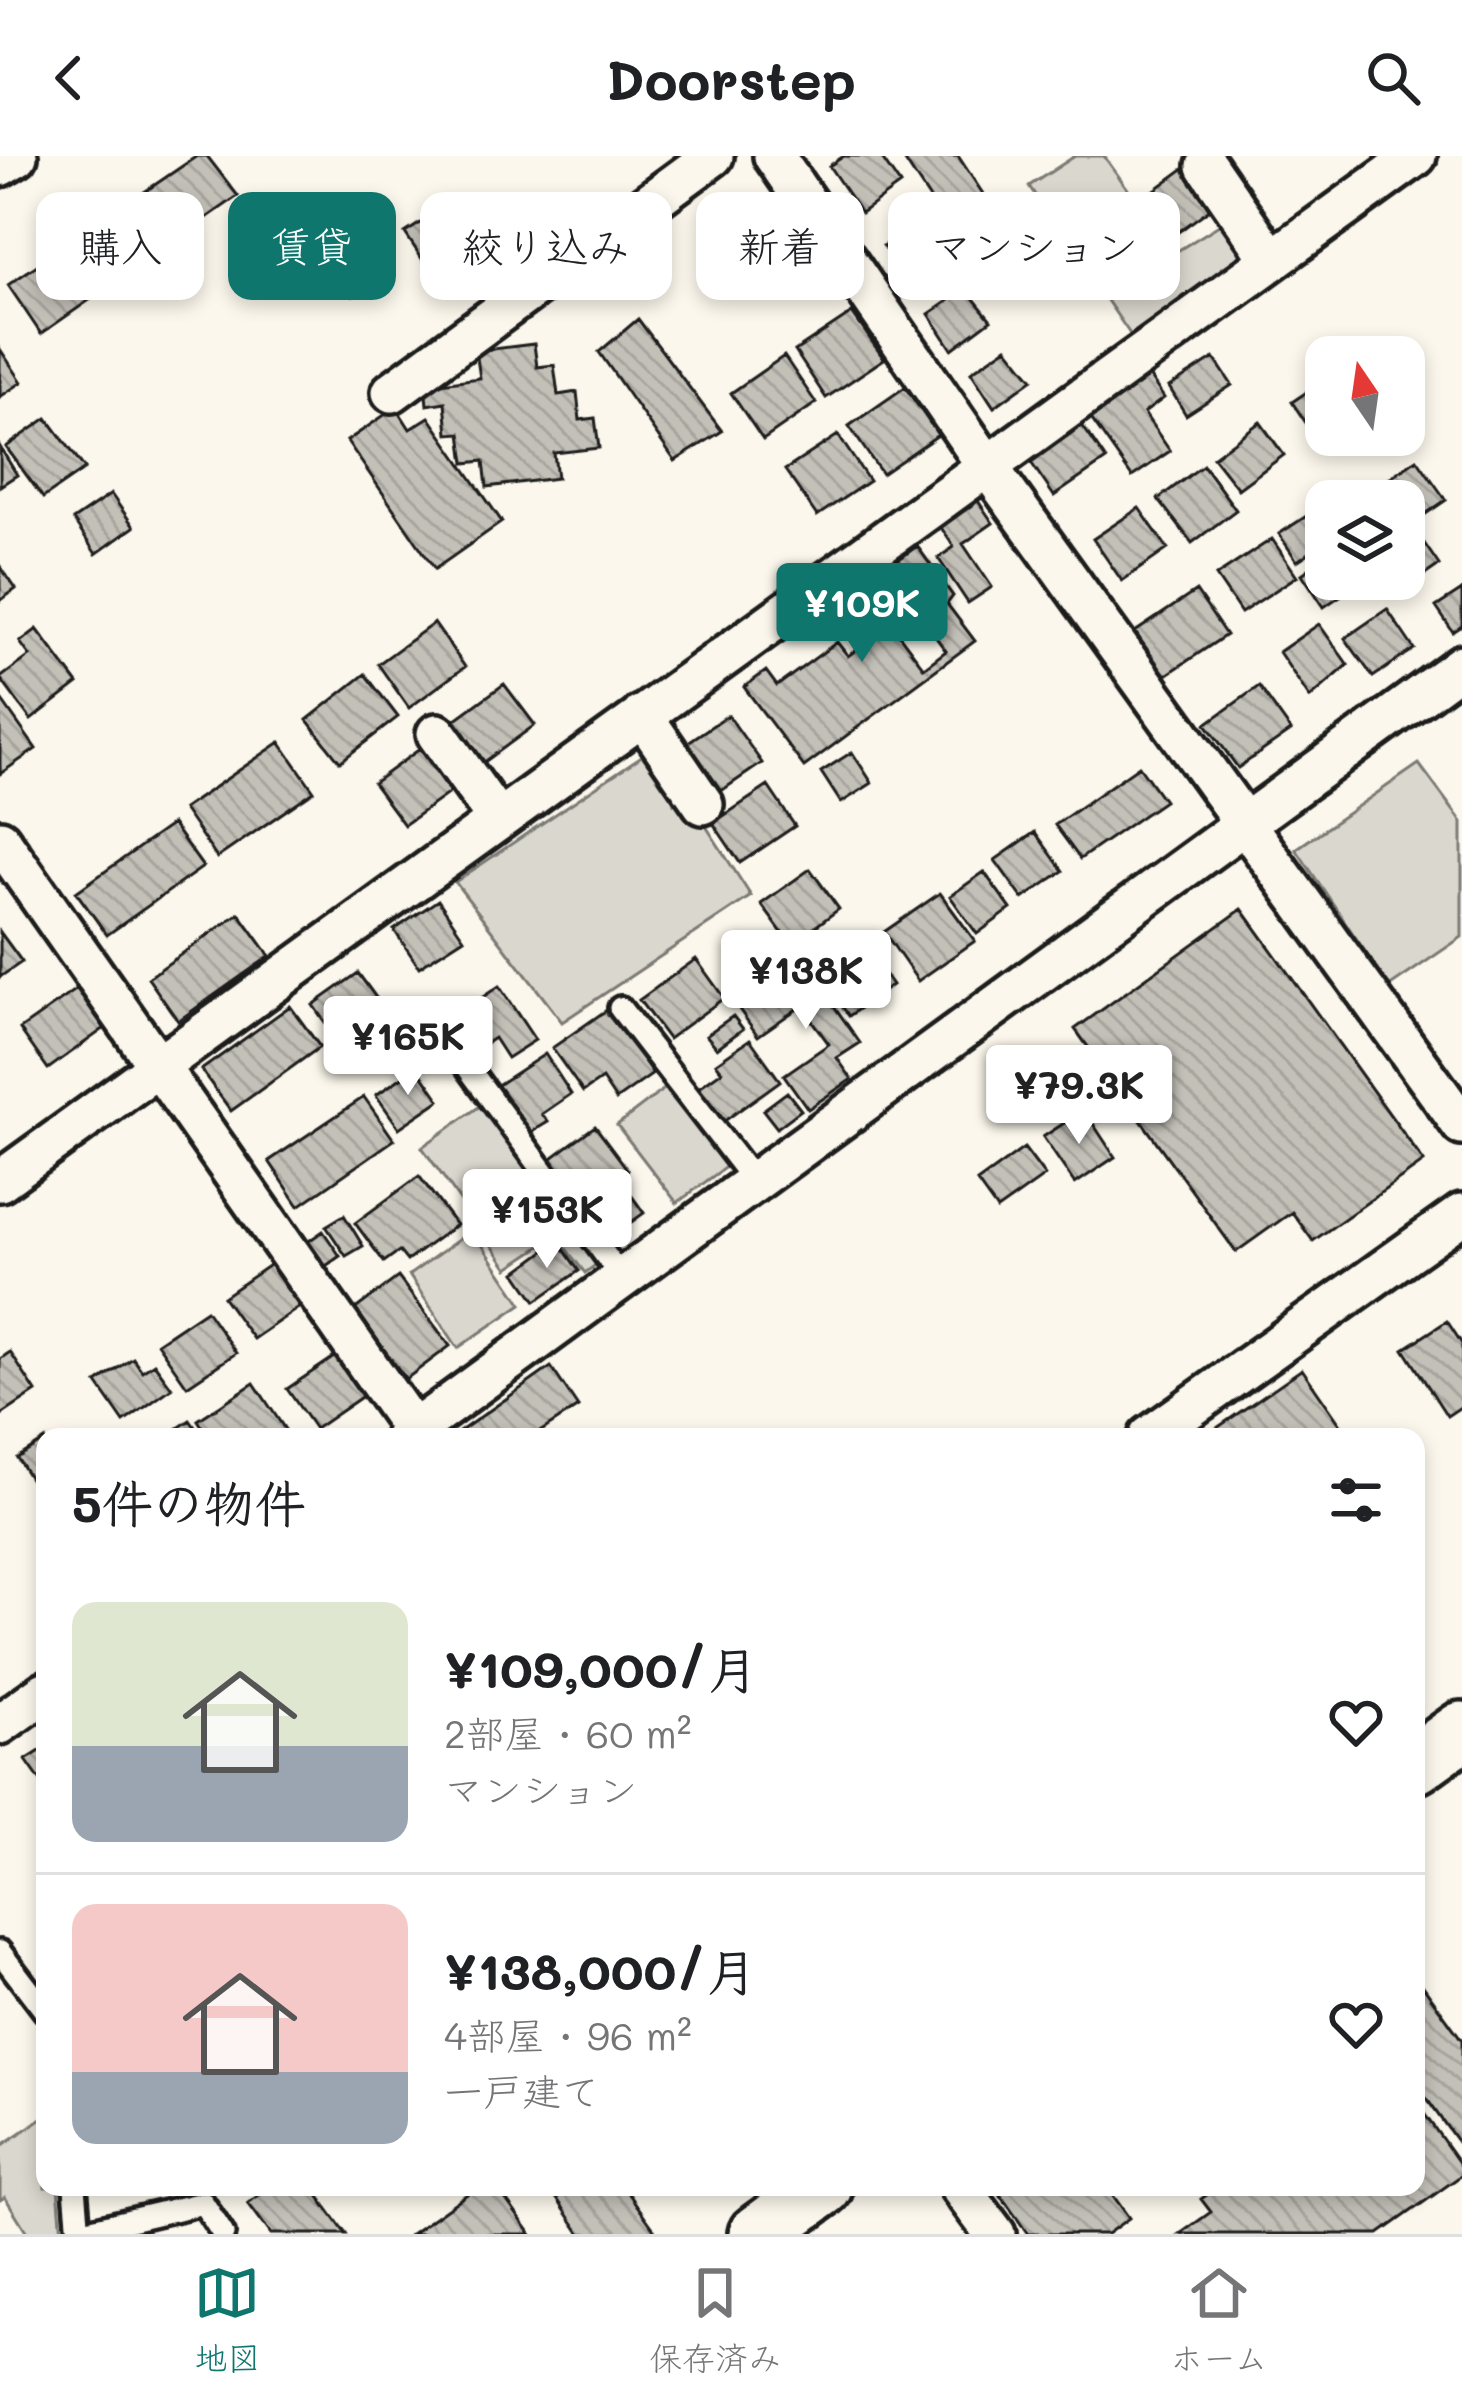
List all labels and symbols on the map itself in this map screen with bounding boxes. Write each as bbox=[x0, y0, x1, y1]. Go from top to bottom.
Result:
north arrow bbox=[1305, 336, 1425, 456]
pin: ¥109K bbox=[778, 563, 946, 665]
pin: ¥138K bbox=[722, 930, 890, 1032]
pin: ¥165K bbox=[324, 996, 492, 1098]
pin: ¥79.3K bbox=[981, 1045, 1177, 1147]
pin: ¥153K bbox=[463, 1169, 631, 1271]

